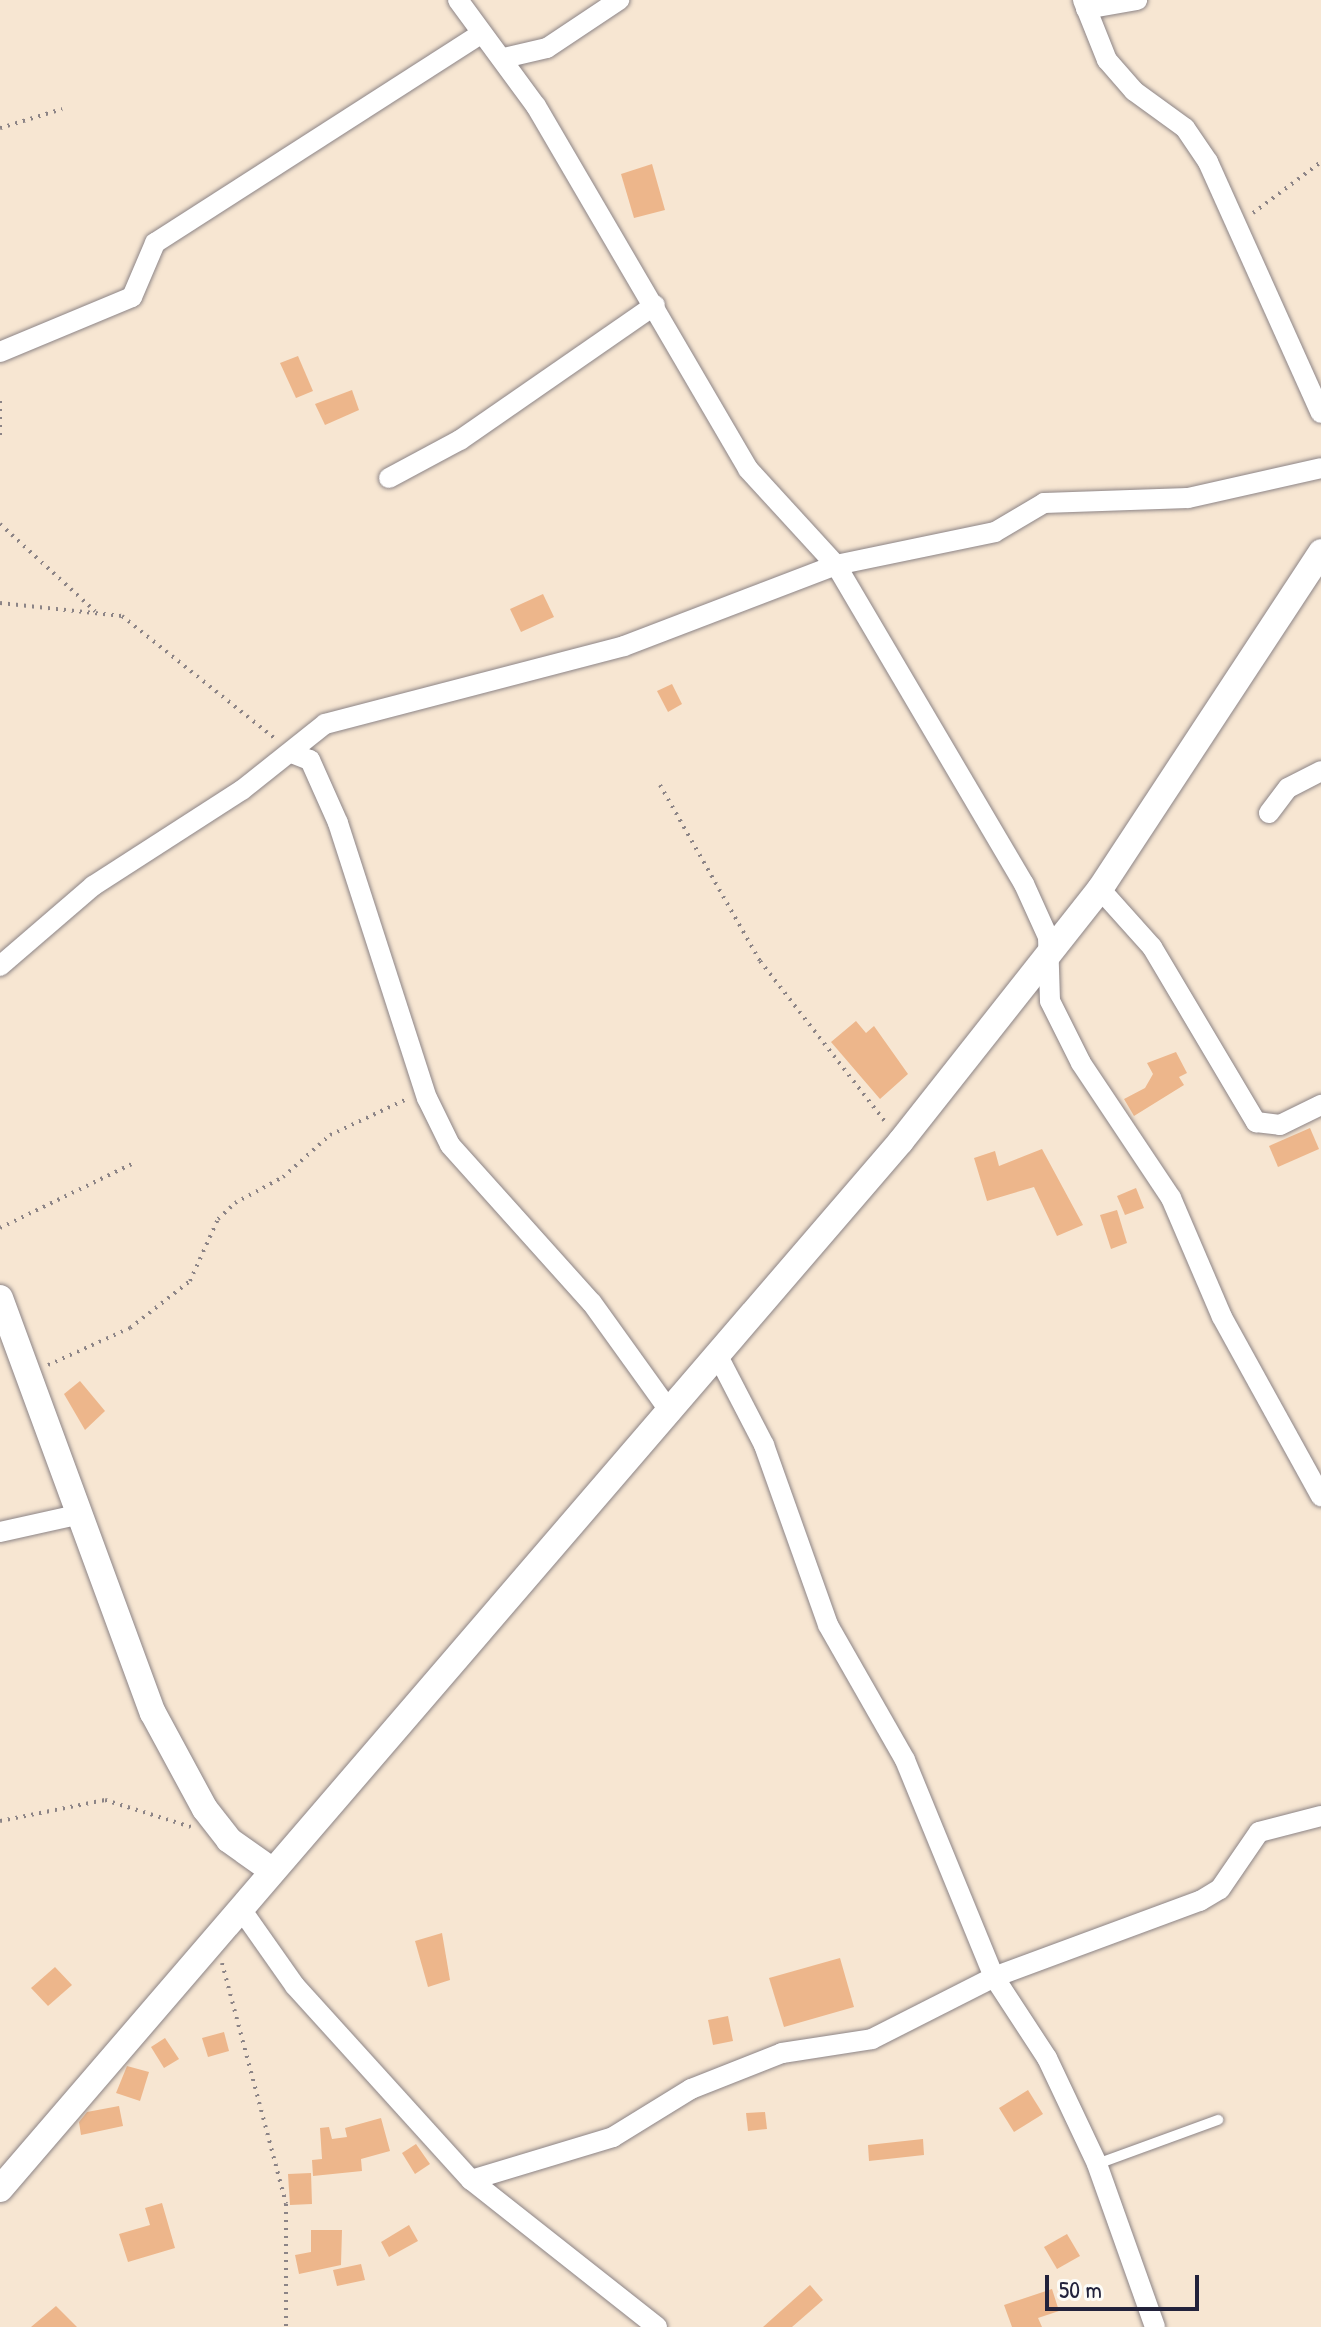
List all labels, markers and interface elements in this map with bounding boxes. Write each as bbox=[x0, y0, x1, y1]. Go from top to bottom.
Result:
scale bar bbox=[1049, 2259, 1203, 2309]
text: 50 m bbox=[1059, 2273, 1102, 2305]

